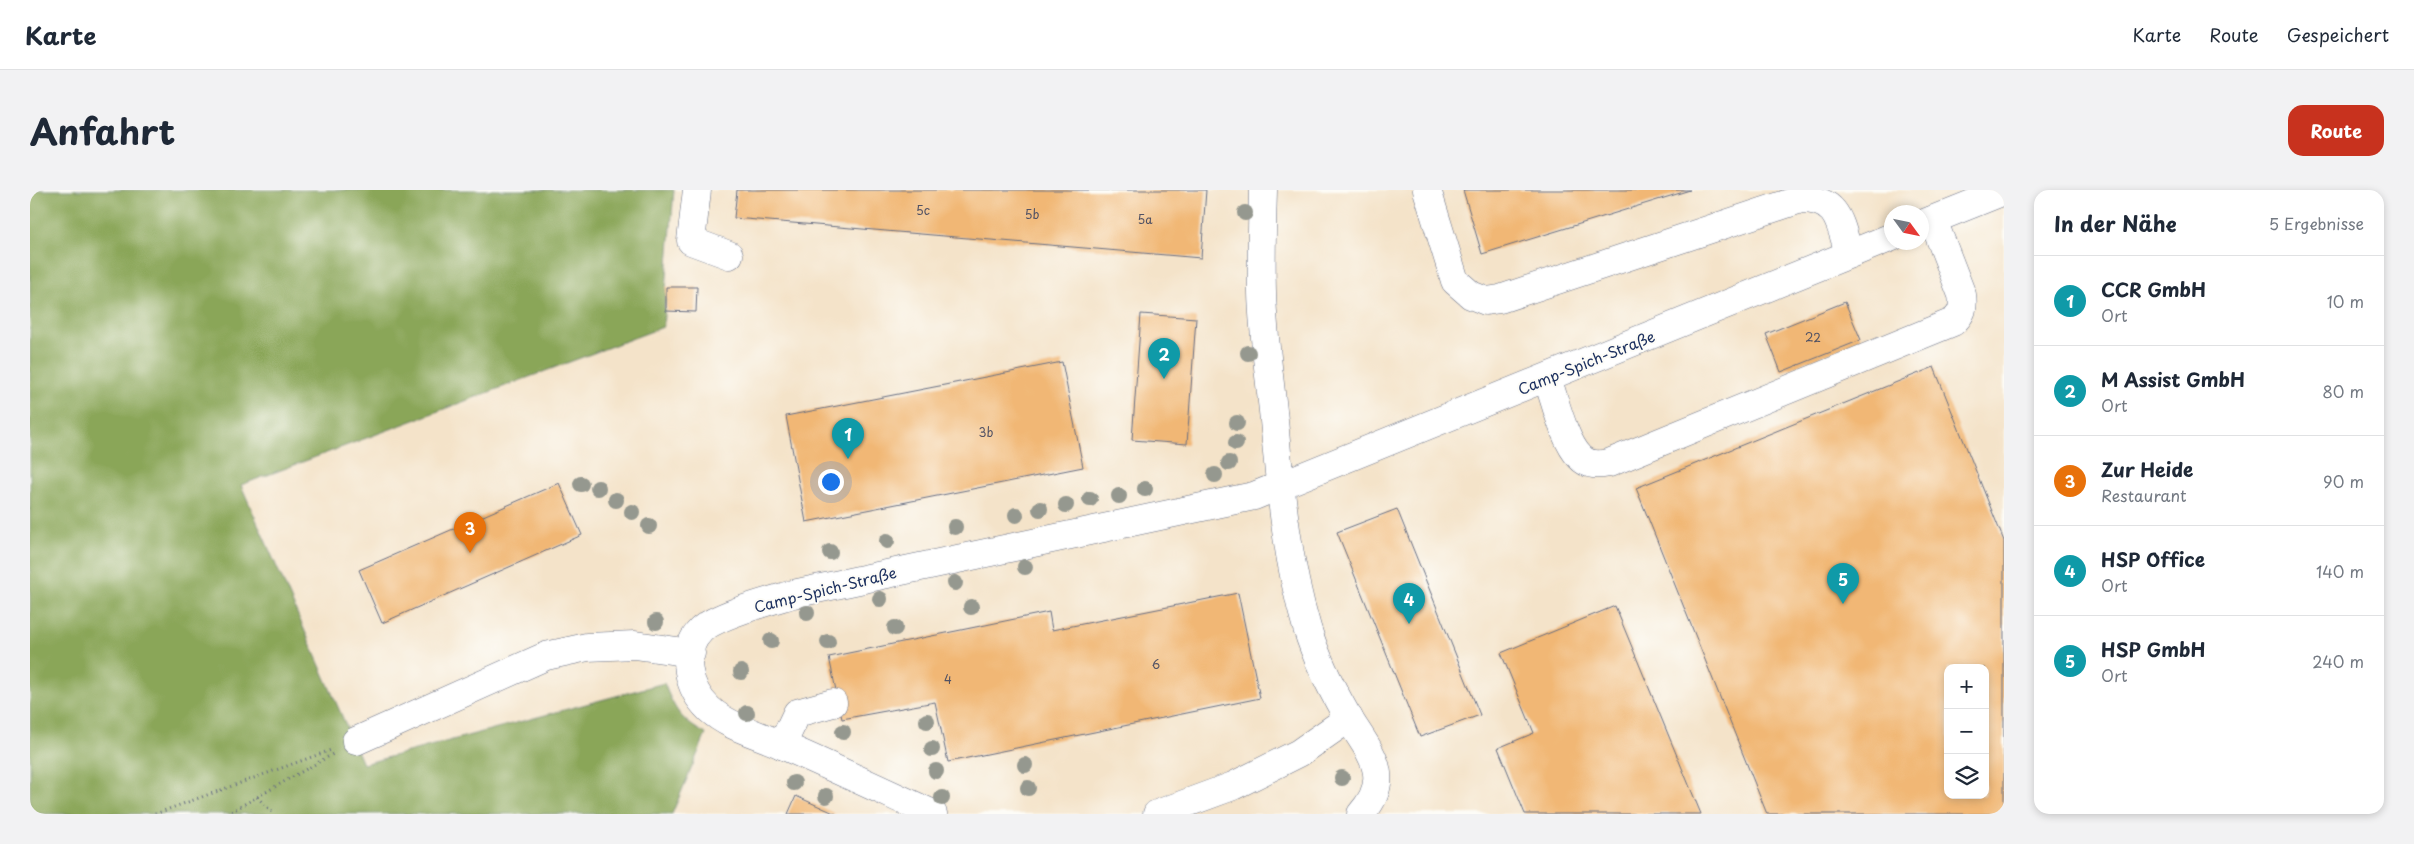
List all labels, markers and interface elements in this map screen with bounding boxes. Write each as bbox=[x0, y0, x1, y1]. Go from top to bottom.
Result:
text: Karte bbox=[25, 17, 97, 53]
text: Karte bbox=[2133, 21, 2181, 48]
text: Route bbox=[2209, 21, 2259, 48]
text: Gespeichert bbox=[2287, 21, 2389, 48]
text: Anfahrt bbox=[30, 104, 175, 157]
button: Route bbox=[2288, 105, 2384, 156]
house number: 5c bbox=[916, 201, 930, 219]
house number: 5b bbox=[1025, 205, 1039, 223]
north arrow bbox=[1884, 205, 1929, 250]
text: In der Nähe bbox=[2054, 207, 2176, 239]
house number: 5a bbox=[1137, 210, 1153, 228]
text: 5 Ergebnisse bbox=[2269, 211, 2364, 235]
text: CCR GmbH bbox=[2101, 275, 2206, 303]
text: 1 bbox=[2066, 289, 2074, 313]
text: 10 m bbox=[2327, 289, 2364, 313]
text: Ort bbox=[2101, 303, 2128, 327]
street label: Camp-Spich-Straße bbox=[1514, 324, 1658, 400]
house number: 22 bbox=[1805, 328, 1821, 346]
pin: 2 bbox=[1148, 338, 1180, 379]
text: M Assist GmbH bbox=[2101, 365, 2245, 393]
text: 2 bbox=[2064, 379, 2076, 403]
text: 80 m bbox=[2322, 379, 2364, 403]
text: Ort bbox=[2101, 393, 2128, 417]
pin: 1 bbox=[832, 418, 864, 459]
house number: 3b bbox=[979, 423, 993, 441]
text: Zur Heide bbox=[2101, 455, 2193, 483]
your location bbox=[818, 469, 844, 495]
text: 3 bbox=[2065, 469, 2075, 493]
text: 90 m bbox=[2323, 469, 2364, 493]
text: Restaurant bbox=[2101, 483, 2187, 507]
pin: 3 bbox=[454, 512, 486, 553]
text: HSP Office bbox=[2101, 545, 2205, 573]
text: 4 bbox=[2065, 559, 2075, 583]
text: 140 m bbox=[2316, 559, 2364, 583]
street label: Camp-Spich-Straße bbox=[751, 560, 899, 618]
pin: 5 bbox=[1827, 563, 1859, 604]
text: Ort bbox=[2101, 573, 2128, 597]
pin: 4 bbox=[1393, 583, 1425, 624]
text: HSP GmbH bbox=[2101, 635, 2205, 663]
text: 5 bbox=[2065, 649, 2075, 673]
text: 240 m bbox=[2312, 649, 2364, 673]
house number: 6 bbox=[1152, 655, 1160, 673]
text: Ort bbox=[2101, 663, 2128, 687]
map controls bbox=[1944, 664, 1989, 799]
button: + bbox=[1944, 664, 1989, 709]
house number: 4 bbox=[944, 670, 952, 688]
button: − bbox=[1944, 709, 1989, 754]
button: layers bbox=[1944, 754, 1989, 799]

